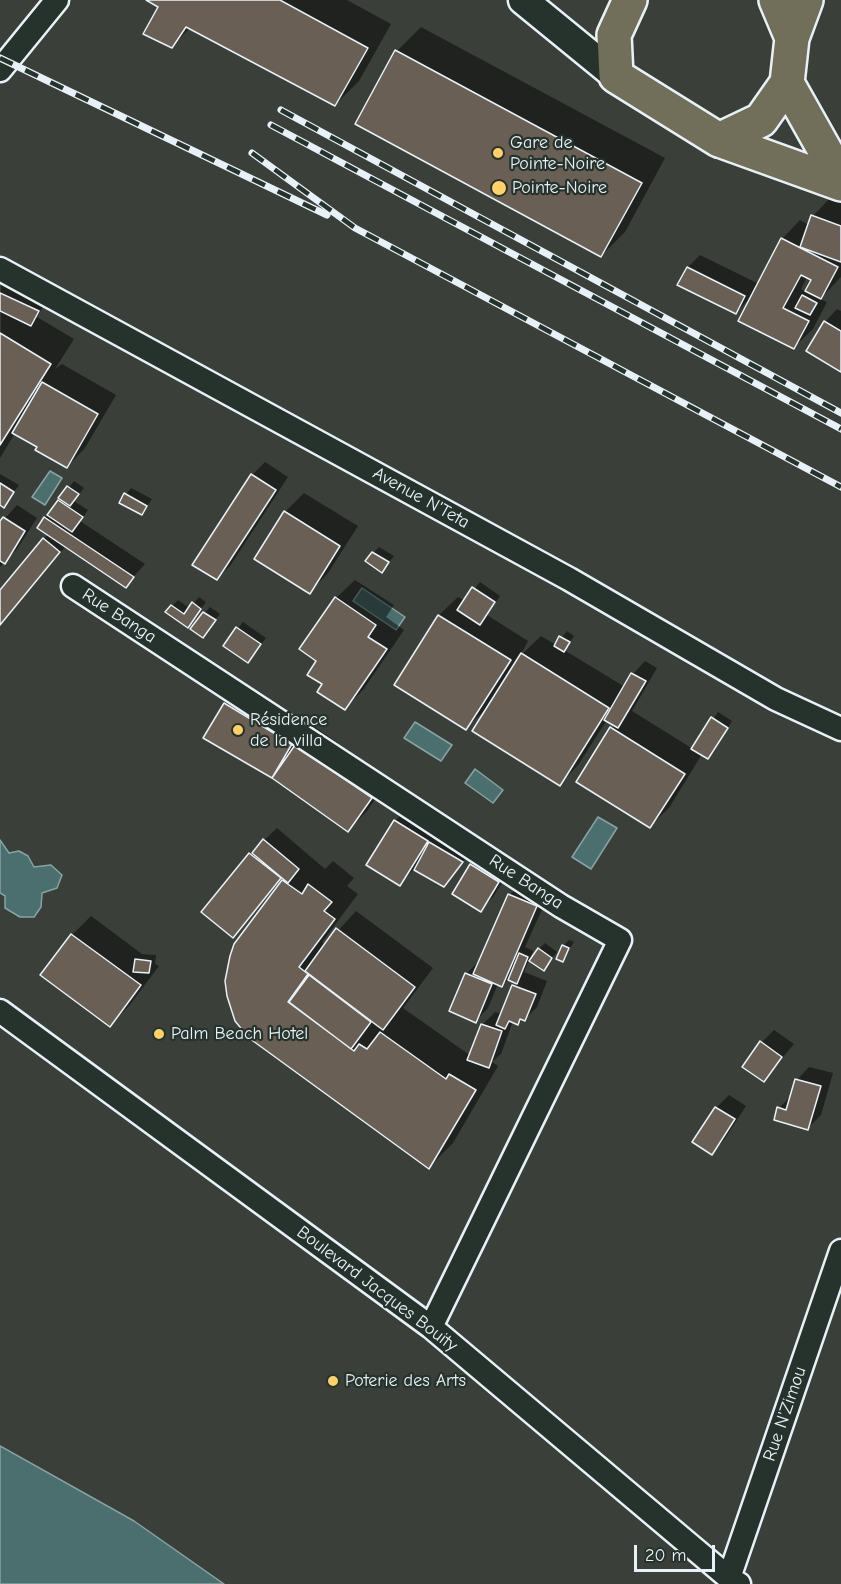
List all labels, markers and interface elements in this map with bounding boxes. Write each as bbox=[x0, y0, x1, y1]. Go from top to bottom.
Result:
place label: Gare de Pointe-Noire bbox=[510, 132, 605, 174]
marker: Gare de Pointe-Noire bbox=[491, 146, 505, 160]
place label: Pointe-Noire bbox=[512, 177, 607, 199]
marker: Pointe-Noire bbox=[490, 179, 508, 197]
street label: Avenue N'Teta bbox=[369, 463, 473, 533]
street label: Rue Banga bbox=[78, 584, 160, 648]
place label: Résidence de la villa bbox=[250, 709, 327, 752]
marker: Résidence de la villa bbox=[231, 723, 245, 737]
street label: Rue Banga bbox=[485, 850, 567, 914]
place label: Palm Beach Hotel bbox=[171, 1023, 308, 1045]
marker: Palm Beach Hotel bbox=[152, 1027, 166, 1041]
street label: Boulevard Jacques Bouity bbox=[292, 1221, 462, 1357]
street label: Rue N'Zimou bbox=[759, 1364, 811, 1464]
place label: Poterie des Arts bbox=[345, 1370, 466, 1392]
marker: Poterie des Arts bbox=[326, 1374, 340, 1388]
scale bar bbox=[637, 1533, 718, 1571]
text: 20 m bbox=[645, 1545, 686, 1566]

